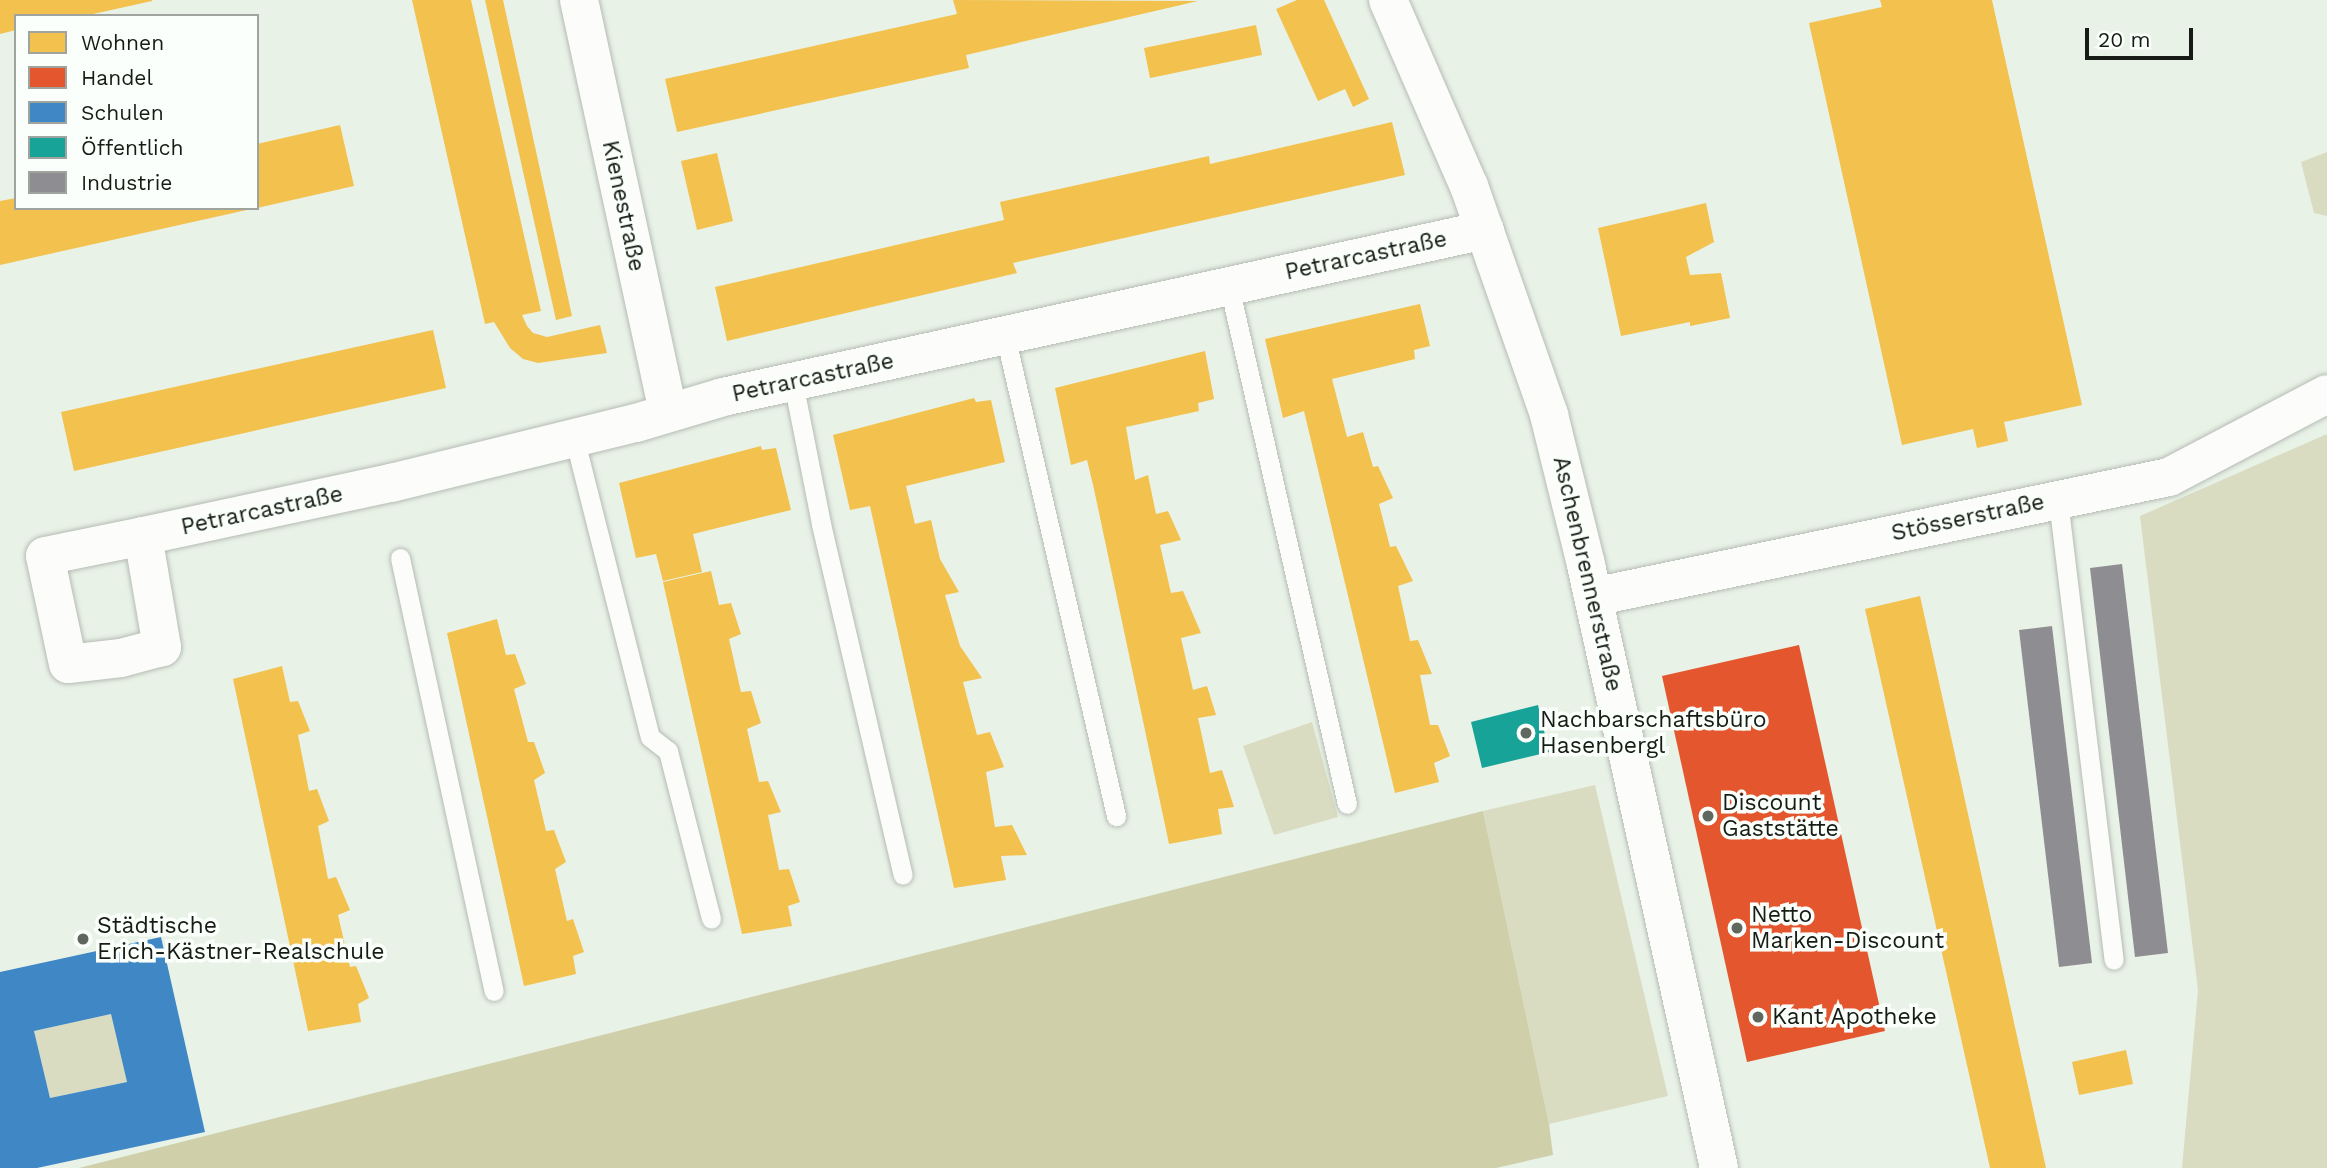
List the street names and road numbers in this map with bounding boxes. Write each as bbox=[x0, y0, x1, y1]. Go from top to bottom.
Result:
street label: Kienestraße bbox=[596, 138, 650, 274]
street label: Petrarcastraße bbox=[1283, 225, 1449, 287]
street label: Petrarcastraße bbox=[730, 347, 896, 409]
street label: Aschenbrennerstraße bbox=[1547, 454, 1627, 694]
street label: Petrarcastraße bbox=[179, 480, 345, 542]
street label: Stösserstraße bbox=[1889, 488, 2047, 548]

